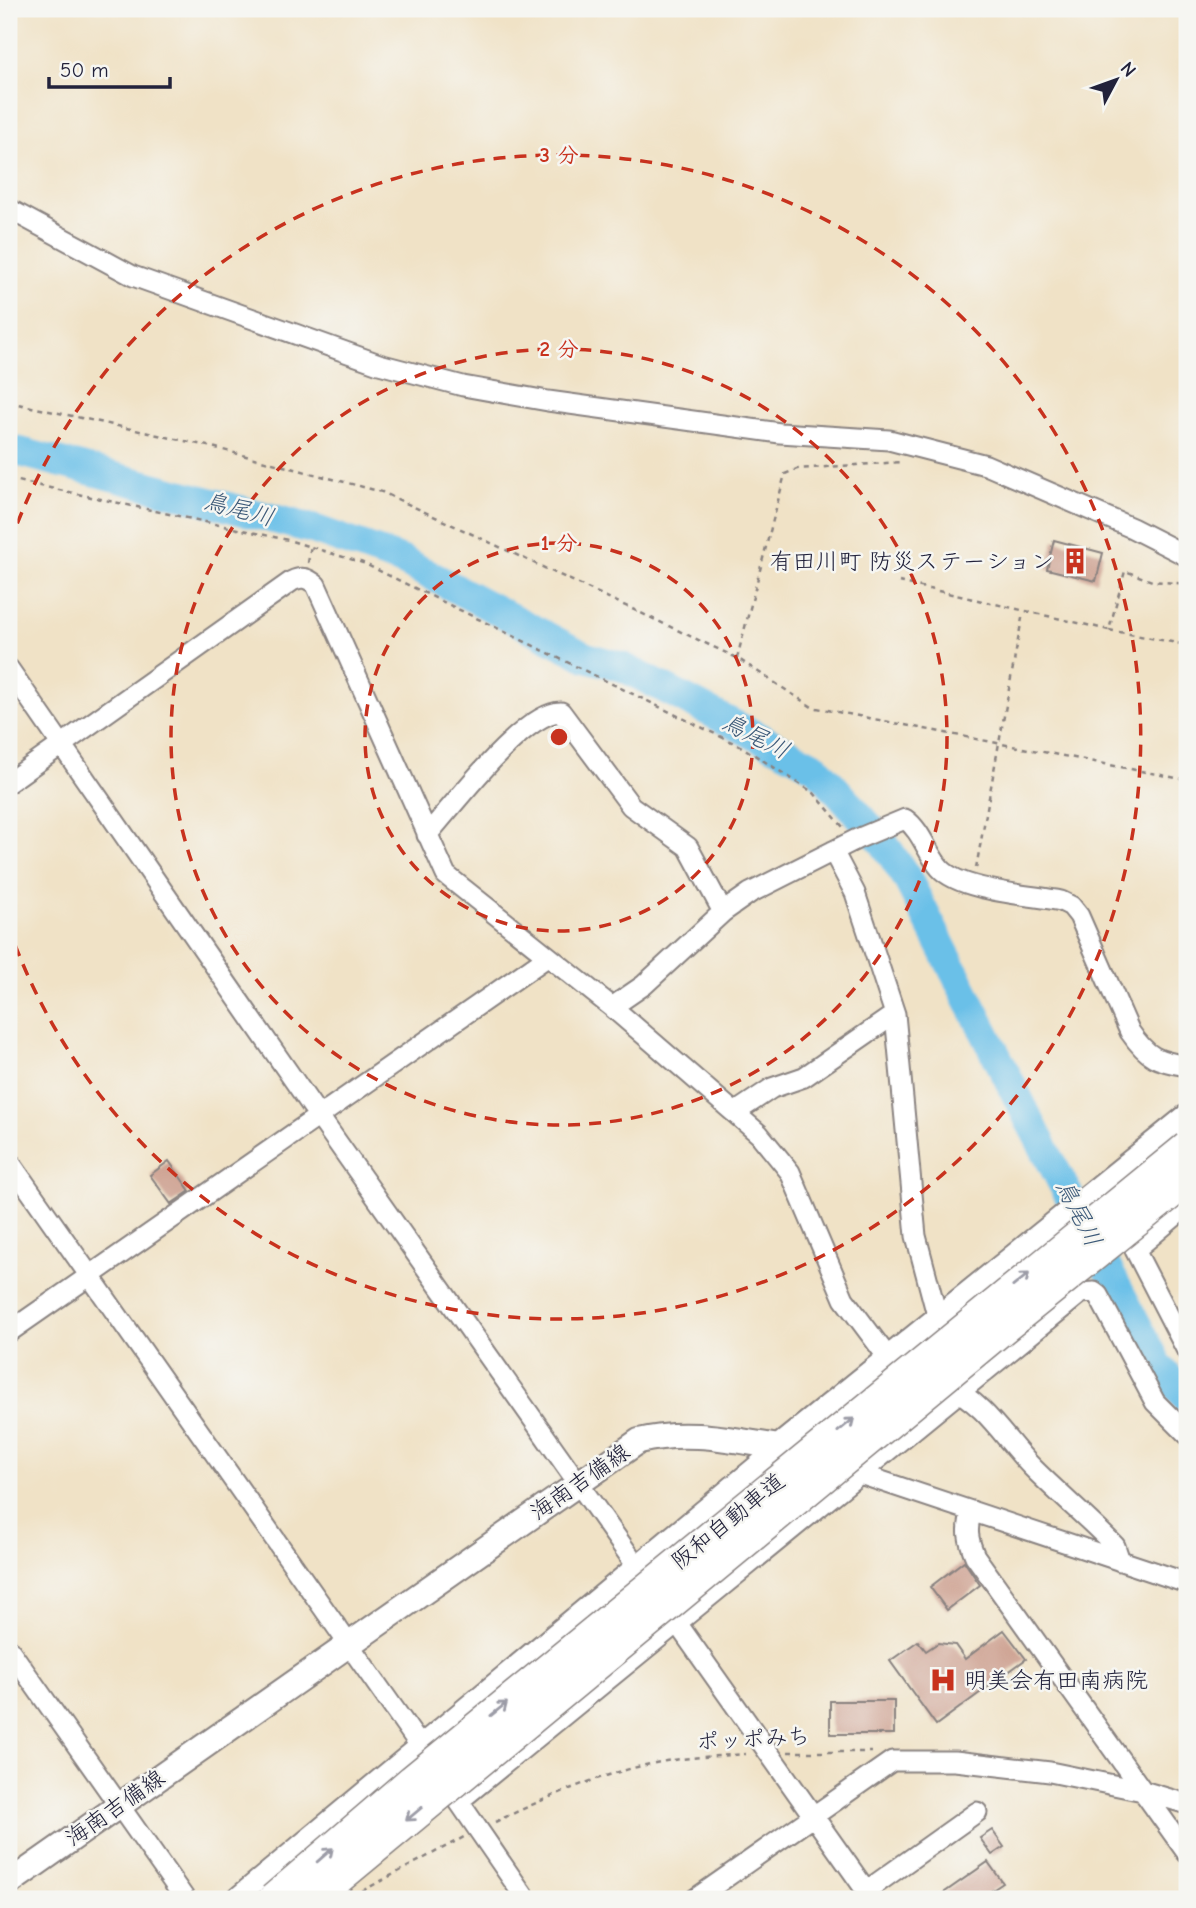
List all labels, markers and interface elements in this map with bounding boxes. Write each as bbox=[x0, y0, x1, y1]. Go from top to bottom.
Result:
scale bar bbox=[49, 46, 170, 90]
north arrow bbox=[1080, 46, 1150, 116]
text: 50 m bbox=[60, 58, 109, 82]
text: N bbox=[1116, 58, 1140, 81]
text: 3 分 bbox=[540, 143, 578, 167]
text: 2 分 bbox=[540, 337, 578, 361]
water label: 鳥尾川 bbox=[201, 486, 277, 532]
text: 1 分 bbox=[541, 531, 577, 555]
building icon: 有田川町 防災ステーション bbox=[1060, 546, 1090, 576]
place label: 有田川町 防災ステーション bbox=[769, 548, 1054, 575]
water label: 鳥尾川 bbox=[718, 707, 794, 765]
centre of rings bbox=[547, 725, 571, 749]
water label: 鳥尾川 bbox=[1050, 1175, 1108, 1251]
one-way arrow bbox=[1012, 1273, 1030, 1288]
one-way arrow bbox=[836, 1417, 854, 1433]
street label: 海南吉備線 bbox=[525, 1438, 635, 1526]
street label: 阪和自動車道 bbox=[666, 1467, 790, 1575]
hospital icon: 明美会有田南病院 bbox=[928, 1665, 958, 1695]
place label: 明美会有田南病院 bbox=[964, 1667, 1148, 1694]
one-way arrow bbox=[490, 1701, 508, 1717]
street label: ポッポみち bbox=[695, 1723, 811, 1755]
street label: 海南吉備線 bbox=[60, 1764, 170, 1852]
one-way arrow bbox=[406, 1806, 424, 1822]
one-way arrow bbox=[315, 1847, 333, 1863]

